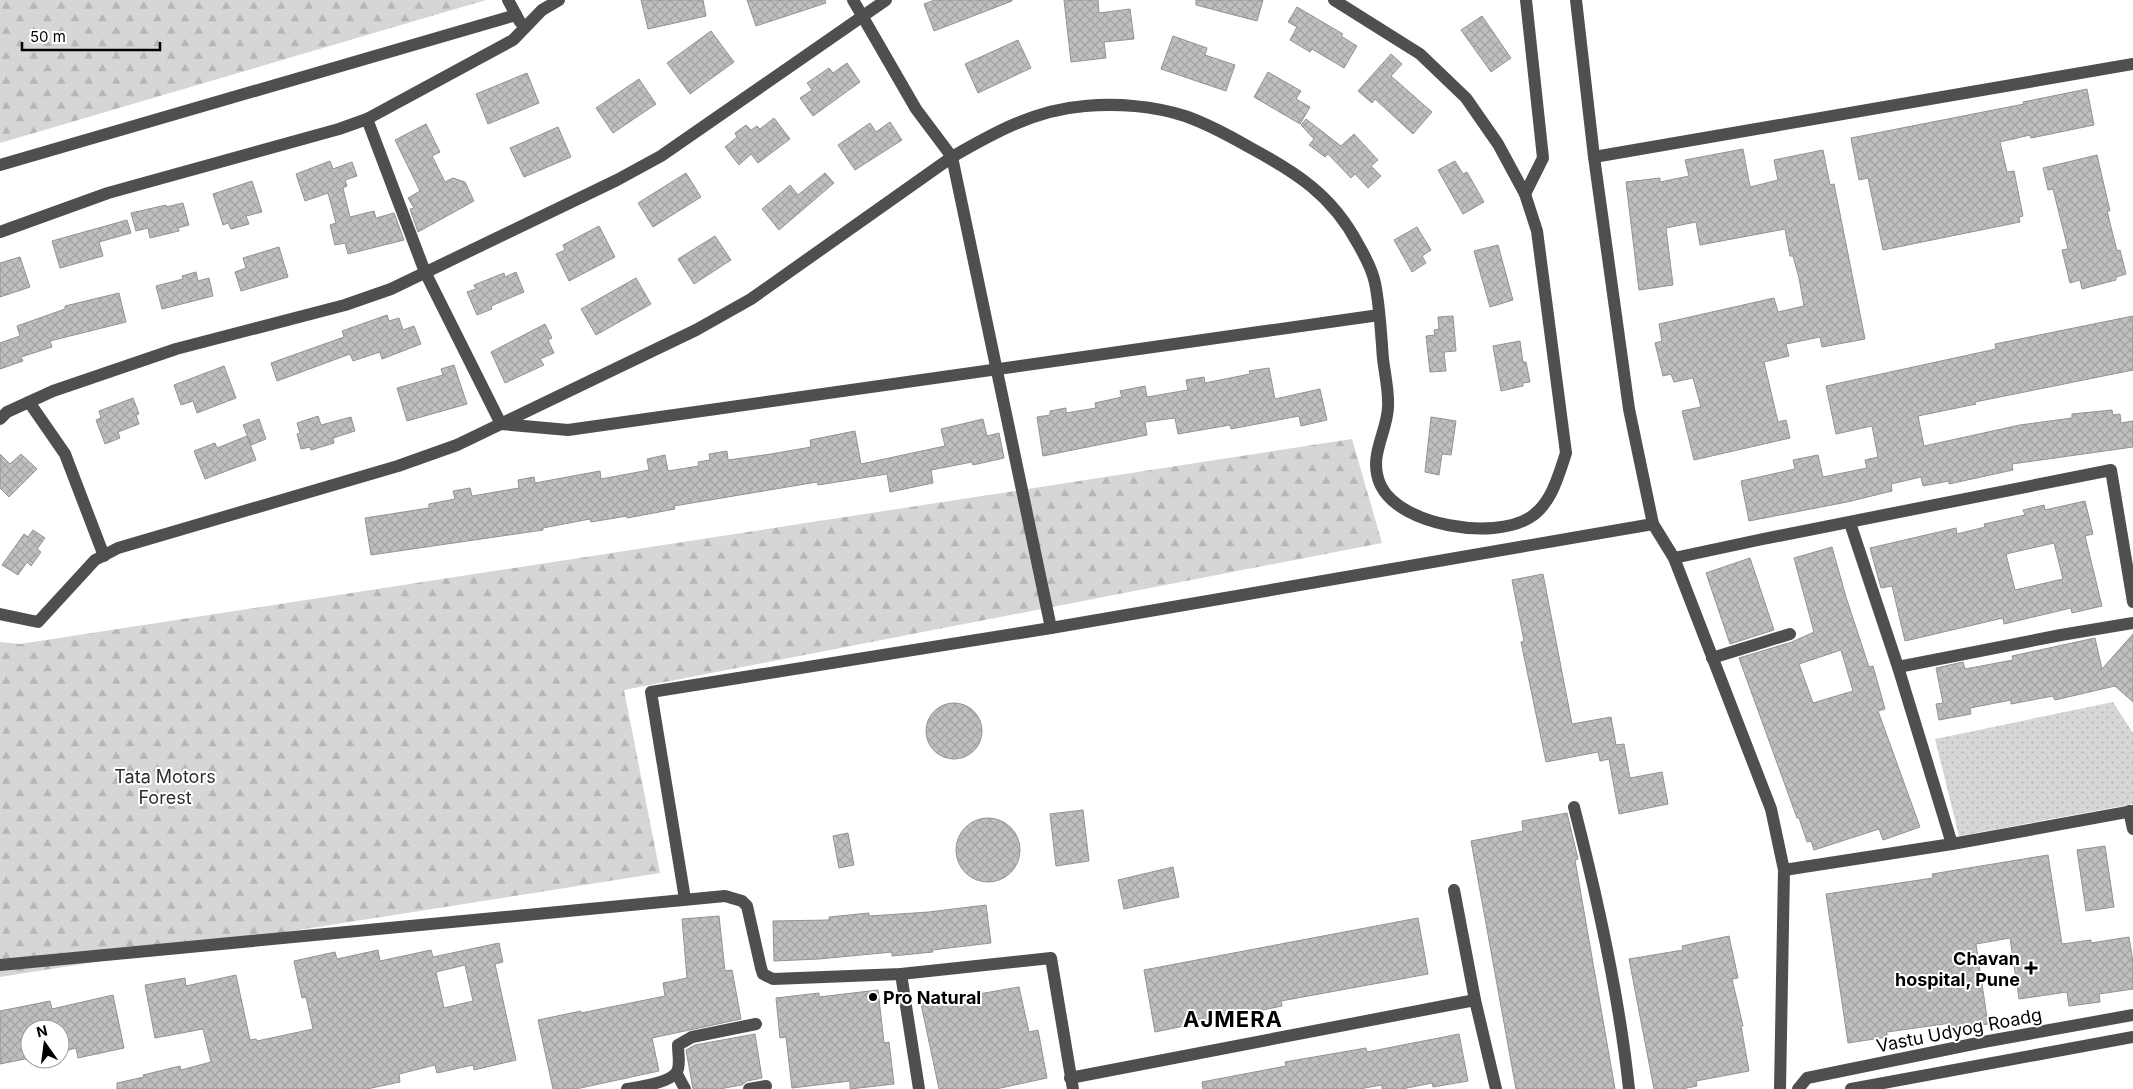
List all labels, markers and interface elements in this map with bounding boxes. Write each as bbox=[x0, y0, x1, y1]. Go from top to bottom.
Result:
scale bar bbox=[22, 20, 160, 52]
text: 50 m bbox=[30, 27, 66, 46]
park label: Tata Motors Forest bbox=[114, 766, 216, 808]
place label: Chavan hospital, Pune bbox=[1895, 948, 2020, 990]
marker: Chavan hospital, Pune bbox=[2024, 961, 2038, 975]
place label: Pro Natural bbox=[883, 987, 981, 1008]
marker: Pro Natural bbox=[867, 991, 879, 1003]
street label: Vastu Udyog Roadg bbox=[1874, 1004, 2044, 1056]
district label: AJMERA bbox=[1183, 1006, 1283, 1032]
north arrow bbox=[20, 1019, 70, 1069]
text: N bbox=[35, 1021, 49, 1040]

